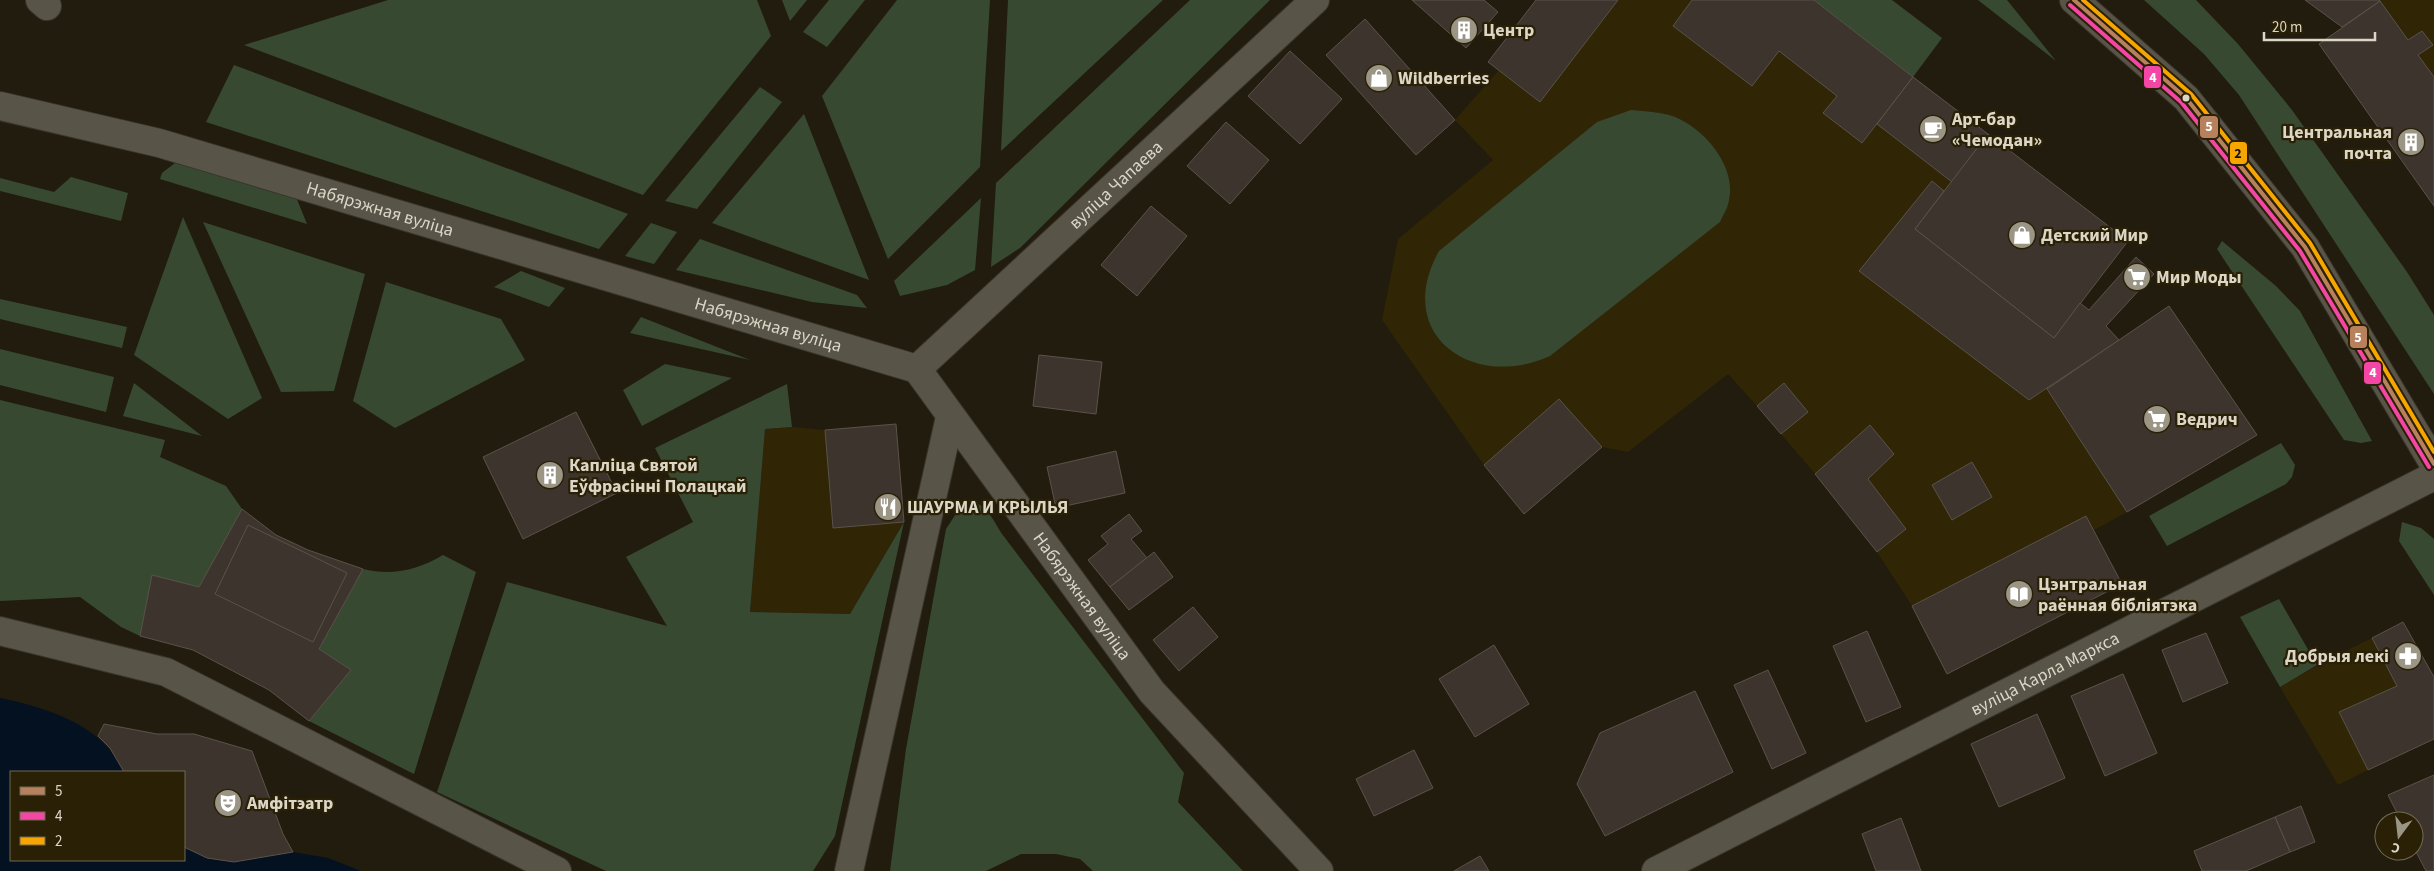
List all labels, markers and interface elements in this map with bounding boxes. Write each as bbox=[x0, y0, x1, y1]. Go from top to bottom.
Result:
scale bar bbox=[2264, 10, 2375, 42]
building icon: Центр bbox=[1449, 15, 1479, 45]
text: 20 m bbox=[2272, 17, 2302, 38]
place label: Центр bbox=[1483, 18, 1534, 43]
shop icon: Wildberries bbox=[1364, 63, 1394, 93]
line badge: 4 bbox=[2143, 65, 2162, 89]
place label: Wildberries bbox=[1398, 66, 1489, 91]
text: 4 bbox=[2149, 68, 2157, 88]
unlabelled marker bbox=[2181, 93, 2191, 103]
place label: Арт-бар «Чемодан» bbox=[1951, 107, 2042, 153]
cafe icon: Арт-бар «Чемодан» bbox=[1918, 114, 1948, 144]
line badge: 5 bbox=[2199, 115, 2219, 139]
text: 5 bbox=[2205, 117, 2213, 137]
place label: Центральная почта bbox=[2282, 120, 2392, 166]
building icon: Центральная почта bbox=[2396, 127, 2426, 157]
street label: вуліца Чапаева bbox=[1063, 135, 1168, 235]
line badge: 2 bbox=[2229, 141, 2248, 165]
text: 2 bbox=[2234, 144, 2242, 164]
street label: Набярэжная вуліца bbox=[303, 175, 457, 243]
shop icon: Детский Мир bbox=[2007, 220, 2037, 250]
place label: Детский Мир bbox=[2041, 223, 2148, 248]
supermarket icon: Мир Моды bbox=[2122, 262, 2152, 292]
place label: Мир Моды bbox=[2156, 265, 2242, 290]
street label: Набярэжная вуліца bbox=[692, 291, 845, 358]
line badge: 5 bbox=[2349, 325, 2368, 349]
text: 5 bbox=[2354, 328, 2362, 348]
line badge: 4 bbox=[2363, 361, 2382, 385]
text: 4 bbox=[2369, 363, 2377, 383]
supermarket icon: Ведрич bbox=[2142, 404, 2172, 434]
place label: Ведрич bbox=[2176, 407, 2238, 432]
place label: Капліца Святой Еўфрасінні Полацкай bbox=[569, 453, 747, 499]
building icon: Капліца Святой Еўфрасінні Полацкай bbox=[535, 460, 565, 490]
restaurant icon: ШАУРМА И КРЫЛЬЯ bbox=[873, 492, 903, 522]
place label: ШАУРМА И КРЫЛЬЯ bbox=[907, 495, 1068, 520]
street label: Набярэжная вуліца bbox=[1027, 527, 1137, 665]
place label: Цэнтральная раённая бібліятэка bbox=[2038, 572, 2197, 618]
library icon: Цэнтральная раённая бібліятэка bbox=[2004, 579, 2034, 609]
street label: вуліца Карла Маркса bbox=[1966, 625, 2123, 722]
pharmacy icon: Добрыя лекі bbox=[2393, 641, 2423, 671]
place label: Добрыя лекі bbox=[2285, 644, 2389, 669]
legend bbox=[10, 771, 185, 861]
text: 5 bbox=[55, 781, 62, 802]
theatre icon: Амфітэатр bbox=[213, 788, 243, 818]
place label: Амфітэатр bbox=[246, 791, 333, 816]
text: 4 bbox=[55, 806, 63, 827]
north arrow bbox=[2374, 811, 2424, 861]
text: 2 bbox=[55, 831, 62, 852]
text: С bbox=[2389, 837, 2402, 858]

